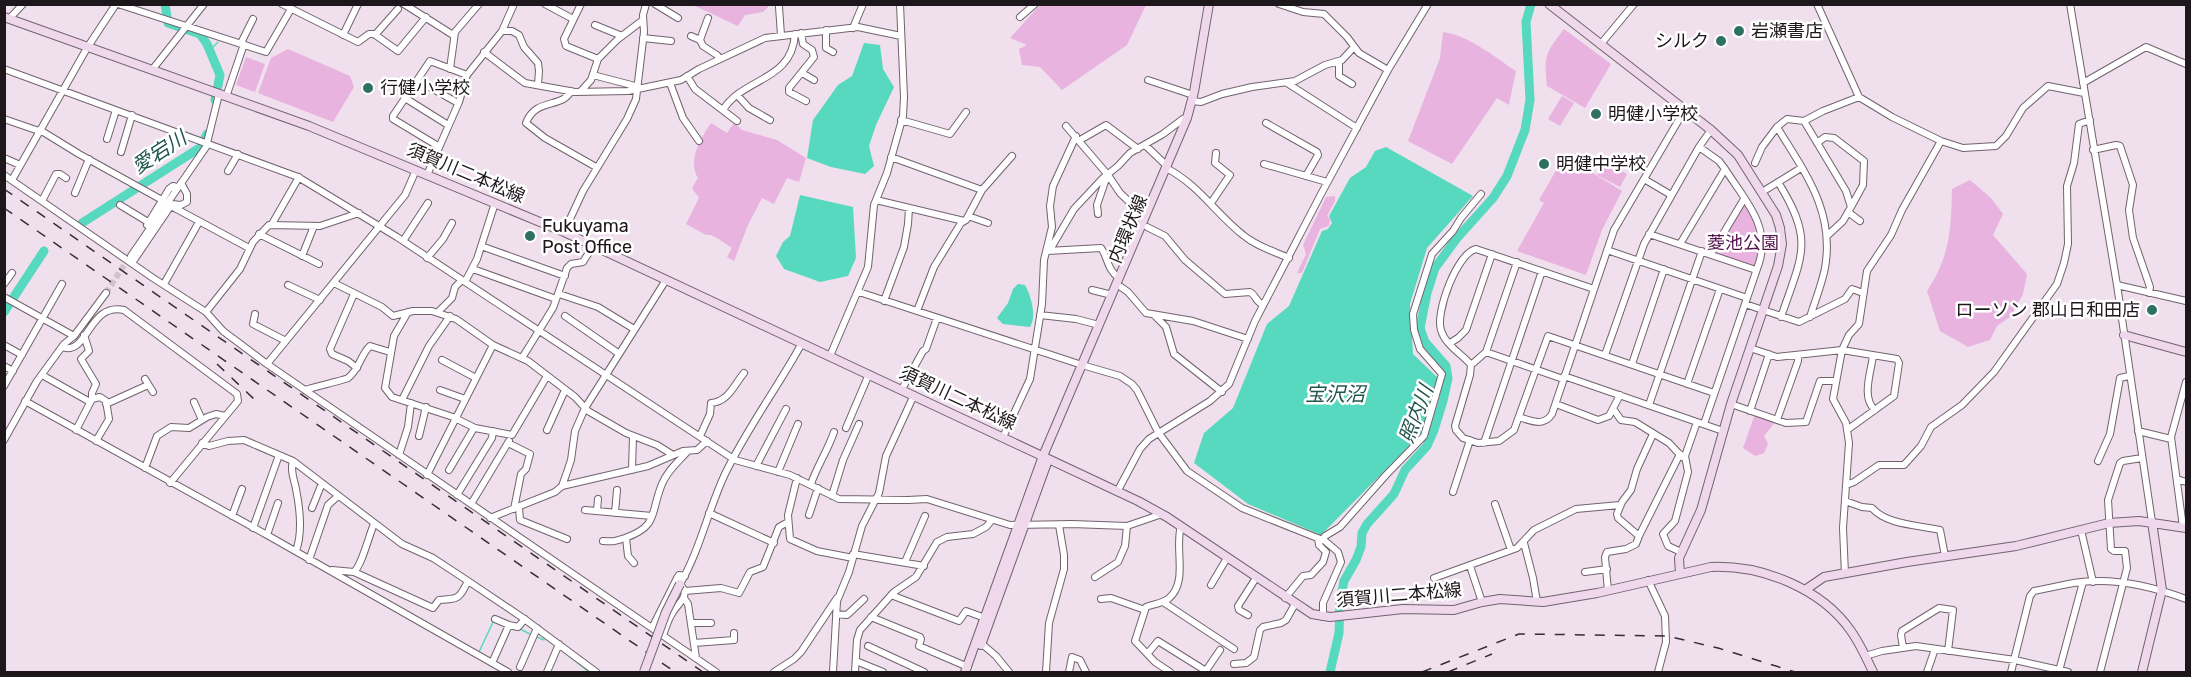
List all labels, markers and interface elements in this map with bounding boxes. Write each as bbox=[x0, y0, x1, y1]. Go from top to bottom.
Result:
place label: 岩瀬書店 bbox=[1751, 20, 1823, 42]
marker: 岩瀬書店 bbox=[1732, 24, 1746, 38]
place label: シルク bbox=[1655, 30, 1709, 52]
marker: シルク bbox=[1714, 34, 1728, 48]
place label: 行健小学校 bbox=[380, 77, 470, 99]
marker: 行健小学校 bbox=[361, 81, 375, 95]
place label: 明健小学校 bbox=[1608, 103, 1698, 125]
marker: 明健小学校 bbox=[1589, 107, 1603, 121]
water label: 愛宕川 bbox=[127, 125, 192, 178]
street label: 須賀川二本松線 bbox=[404, 138, 528, 208]
place label: 明健中学校 bbox=[1556, 153, 1646, 175]
marker: 明健中学校 bbox=[1537, 157, 1551, 171]
street label: 内環状線 bbox=[1104, 192, 1152, 266]
place label: Fukuyama Post Office bbox=[542, 215, 632, 258]
marker: Fukuyama Post Office bbox=[523, 229, 537, 243]
park label: 菱池公園 bbox=[1707, 232, 1779, 254]
place label: ローソン 郡山日和田店 bbox=[1956, 299, 2140, 321]
marker: ローソン 郡山日和田店 bbox=[2145, 303, 2159, 317]
street label: 須賀川二本松線 bbox=[896, 361, 1020, 435]
water label: 照内川 bbox=[1394, 380, 1439, 446]
water label: 宝沢沼 bbox=[1305, 382, 1368, 406]
street label: 須賀川二本松線 bbox=[1335, 579, 1463, 611]

